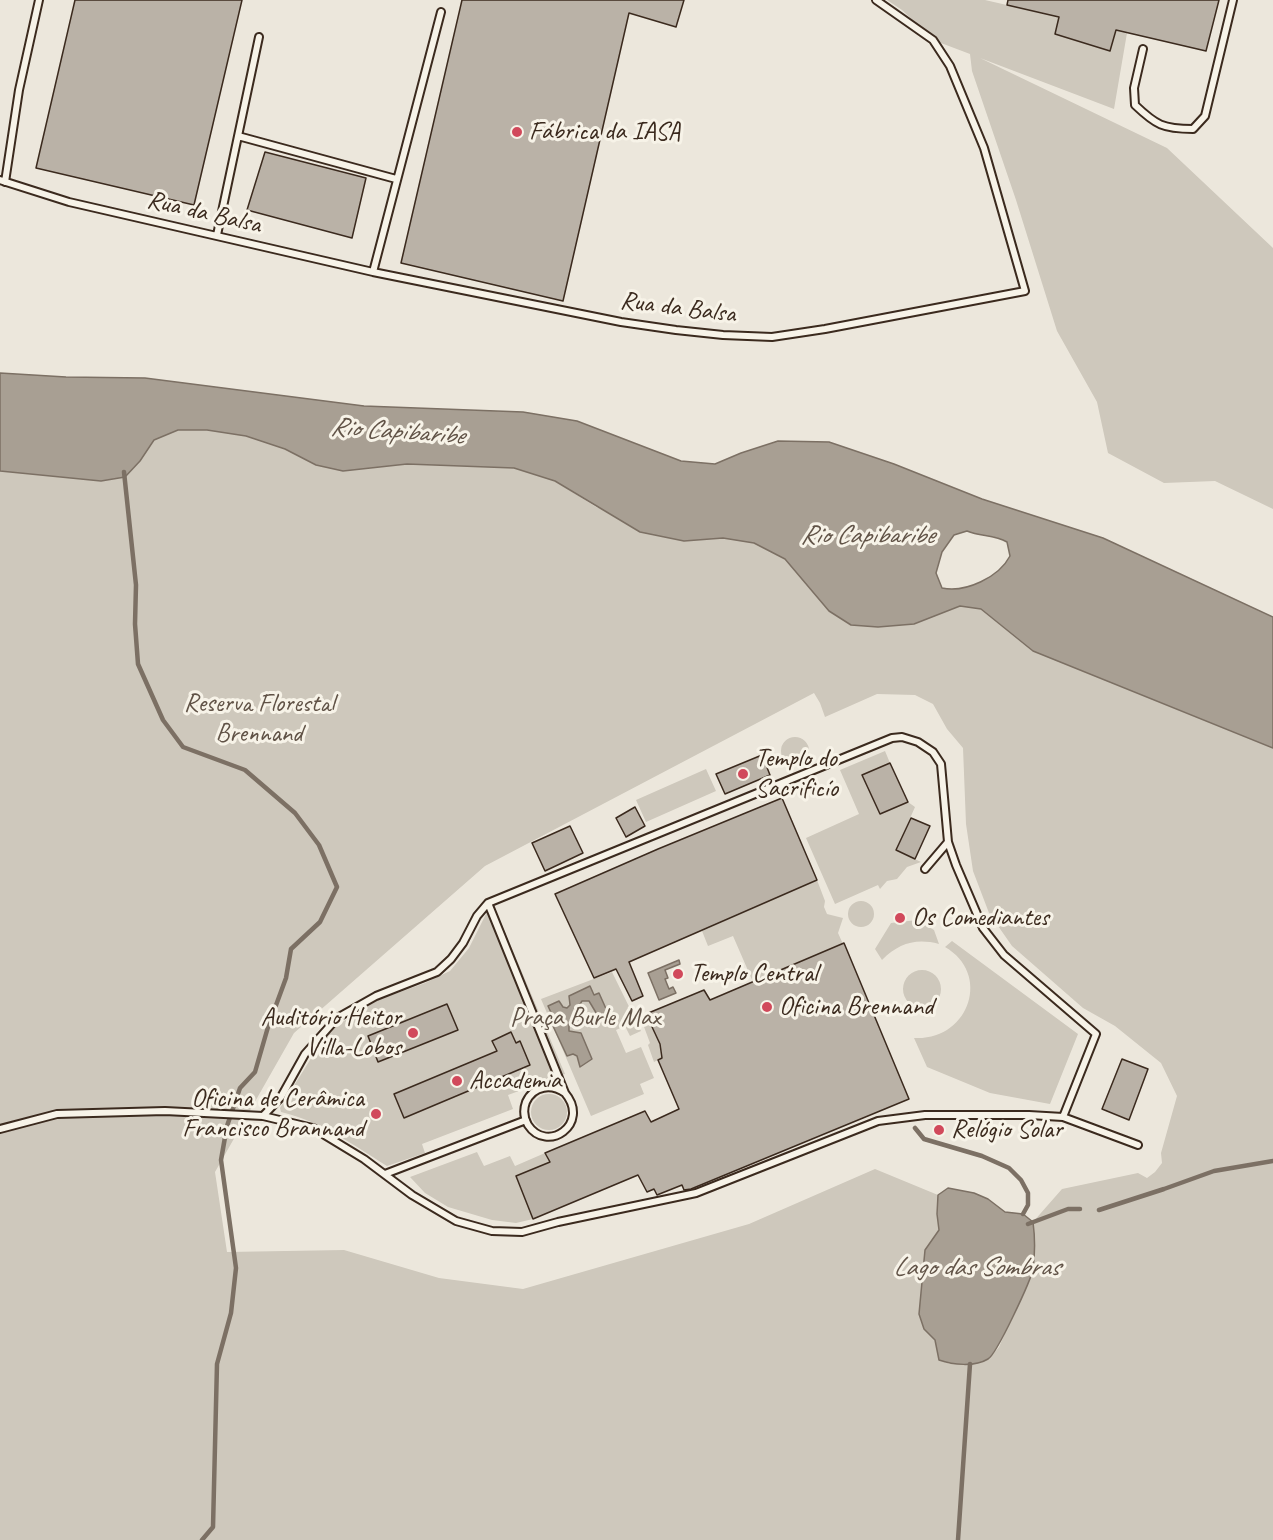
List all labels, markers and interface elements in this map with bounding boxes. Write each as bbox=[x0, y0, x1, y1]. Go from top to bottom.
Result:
place label: Fábrica da IASA bbox=[529, 116, 680, 148]
marker: Fábrica da IASA bbox=[510, 125, 524, 139]
street label: Rua da Balsa bbox=[144, 185, 264, 241]
street label: Rua da Balsa bbox=[619, 285, 737, 331]
water label: Rio Capibaribe bbox=[329, 411, 465, 453]
water label: Rio Capibaribe bbox=[800, 520, 934, 552]
park label: Reserva Florestal Brennand bbox=[184, 688, 334, 750]
place label: Templo do Sacrificío bbox=[755, 743, 838, 804]
marker: Templo do Sacrificío bbox=[736, 767, 750, 781]
place label: Os Comediantes bbox=[912, 902, 1049, 934]
marker: Os Comediantes bbox=[893, 911, 907, 925]
place label: Templo Central bbox=[690, 958, 817, 990]
marker: Templo Central bbox=[671, 967, 685, 981]
place label: Oficina Brennand bbox=[779, 991, 933, 1023]
marker: Oficina Brennand bbox=[760, 1000, 774, 1014]
place label: Auditório Heitor Villa-Lobos bbox=[261, 1002, 401, 1064]
park label: Praça Burle Max bbox=[510, 1002, 660, 1034]
marker: Auditório Heitor Villa-Lobos bbox=[406, 1026, 420, 1040]
place label: Accademia bbox=[469, 1065, 561, 1097]
marker: Accademia bbox=[450, 1074, 464, 1088]
place label: Oficina de Cerâmica Francisco Brannand bbox=[182, 1083, 364, 1144]
marker: Oficina de Cerâmica Francisco Brannand bbox=[369, 1107, 383, 1121]
place label: Relógio Solar bbox=[951, 1114, 1063, 1146]
marker: Relógio Solar bbox=[932, 1123, 946, 1137]
water label: Lago das Sombras bbox=[893, 1252, 1059, 1284]

